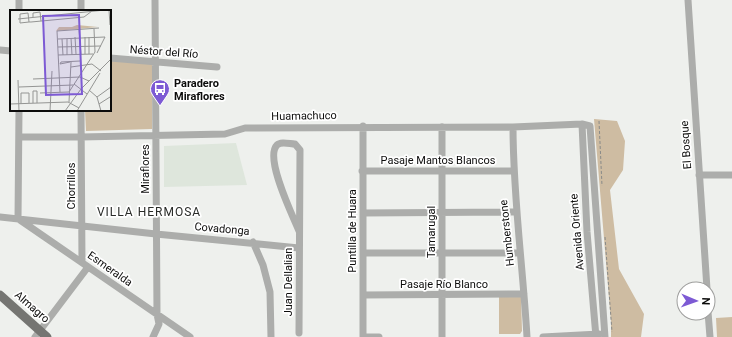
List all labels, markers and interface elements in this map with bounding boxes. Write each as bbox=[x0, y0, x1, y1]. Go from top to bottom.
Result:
inset map bbox=[10, 10, 111, 111]
street label: Néstor del Río bbox=[129, 43, 199, 61]
place label: Paradero Miraflores bbox=[174, 77, 225, 103]
bus stop icon: Paradero Miraflores bbox=[149, 78, 171, 106]
street label: Huamachuco bbox=[271, 109, 337, 123]
street label: El Bosque bbox=[678, 120, 694, 170]
street label: Miraflores bbox=[139, 144, 152, 194]
street label: Pasaje Mantos Blancos bbox=[381, 154, 496, 167]
street label: Chorrillos bbox=[65, 162, 78, 209]
street label: Puntilla de Huara bbox=[346, 189, 359, 273]
street label: Avenida Oriente bbox=[567, 193, 587, 271]
street label: Humberstone bbox=[497, 199, 517, 267]
district label: VILLA HERMOSA bbox=[97, 205, 201, 219]
street label: Tamarugal bbox=[425, 206, 438, 258]
street label: Covadonga bbox=[194, 220, 250, 238]
street label: Juan Dellalian bbox=[282, 248, 295, 316]
street label: Esmeralda bbox=[85, 249, 135, 289]
street label: Pasaje Río Blanco bbox=[400, 278, 488, 291]
north arrow bbox=[676, 281, 716, 321]
street label: Almagro bbox=[12, 288, 52, 326]
text: N bbox=[699, 297, 712, 306]

